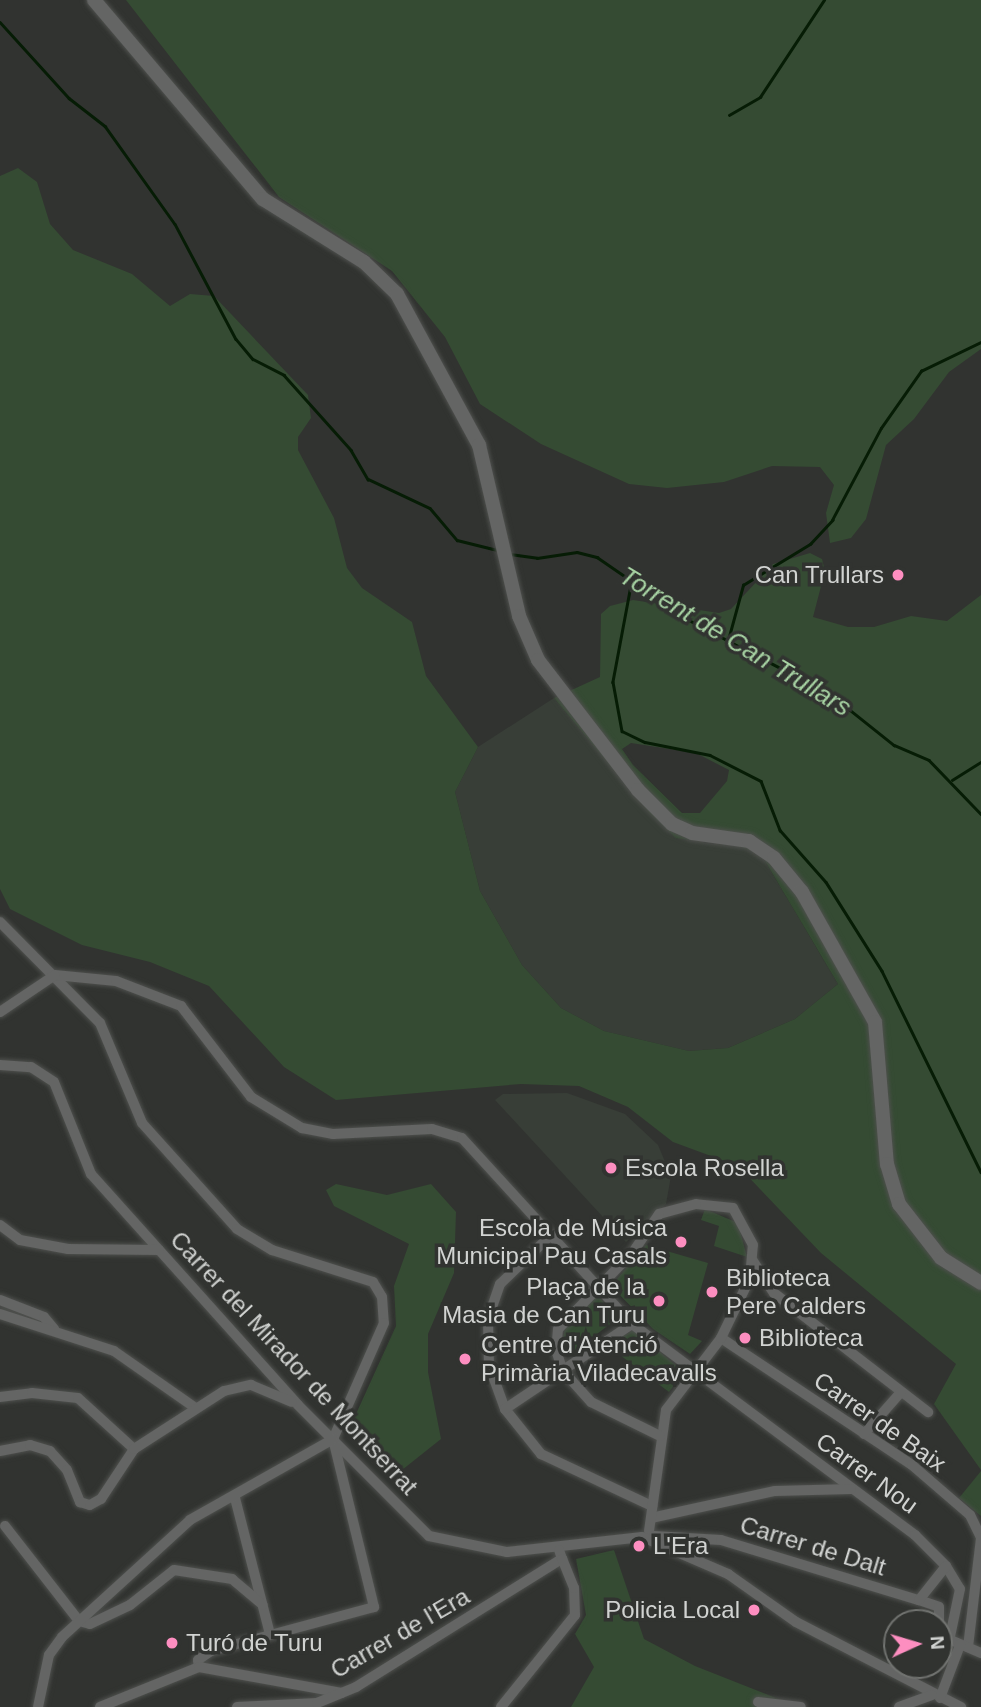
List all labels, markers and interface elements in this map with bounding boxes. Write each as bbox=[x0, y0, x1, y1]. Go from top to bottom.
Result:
water label: Torrent de Can Trullars bbox=[614, 561, 856, 723]
place label: Can Trullars bbox=[754, 561, 884, 589]
marker: Can Trullars bbox=[890, 567, 906, 583]
place label: Escola Rosella bbox=[625, 1154, 784, 1182]
marker: Escola Rosella bbox=[603, 1160, 619, 1176]
place label: Escola de Música Municipal Pau Casals bbox=[436, 1214, 667, 1270]
street label: Carrer del Mirador de Montserrat bbox=[164, 1225, 424, 1501]
marker: Escola de Música Municipal Pau Casals bbox=[673, 1234, 689, 1250]
place label: Biblioteca Pere Calders bbox=[726, 1264, 866, 1320]
place label: Plaça de la Masia de Can Turu bbox=[442, 1273, 645, 1329]
marker: Biblioteca Pere Calders bbox=[704, 1284, 720, 1300]
marker: Plaça de la Masia de Can Turu bbox=[651, 1293, 667, 1309]
place label: Biblioteca bbox=[759, 1324, 863, 1352]
marker: Biblioteca bbox=[737, 1330, 753, 1346]
place label: Centre d'Atenció Primària Viladecavalls bbox=[481, 1331, 717, 1387]
marker: Centre d'Atenció Primària Viladecavalls bbox=[455, 1349, 475, 1369]
street label: Carrer de Baix bbox=[808, 1366, 952, 1478]
street label: Carrer Nou bbox=[811, 1426, 923, 1520]
street label: Carrer de Dalt bbox=[737, 1510, 889, 1582]
place label: L'Era bbox=[653, 1532, 708, 1560]
marker: L'Era bbox=[631, 1538, 647, 1554]
street label: Carrer de l'Era bbox=[326, 1582, 474, 1684]
place label: Policia Local bbox=[605, 1596, 740, 1624]
marker: Policia Local bbox=[746, 1602, 762, 1618]
north arrow bbox=[883, 1609, 953, 1679]
place label: Turó de Turu bbox=[186, 1629, 323, 1657]
marker: Turó de Turu bbox=[164, 1635, 180, 1651]
text: N bbox=[926, 1635, 948, 1650]

